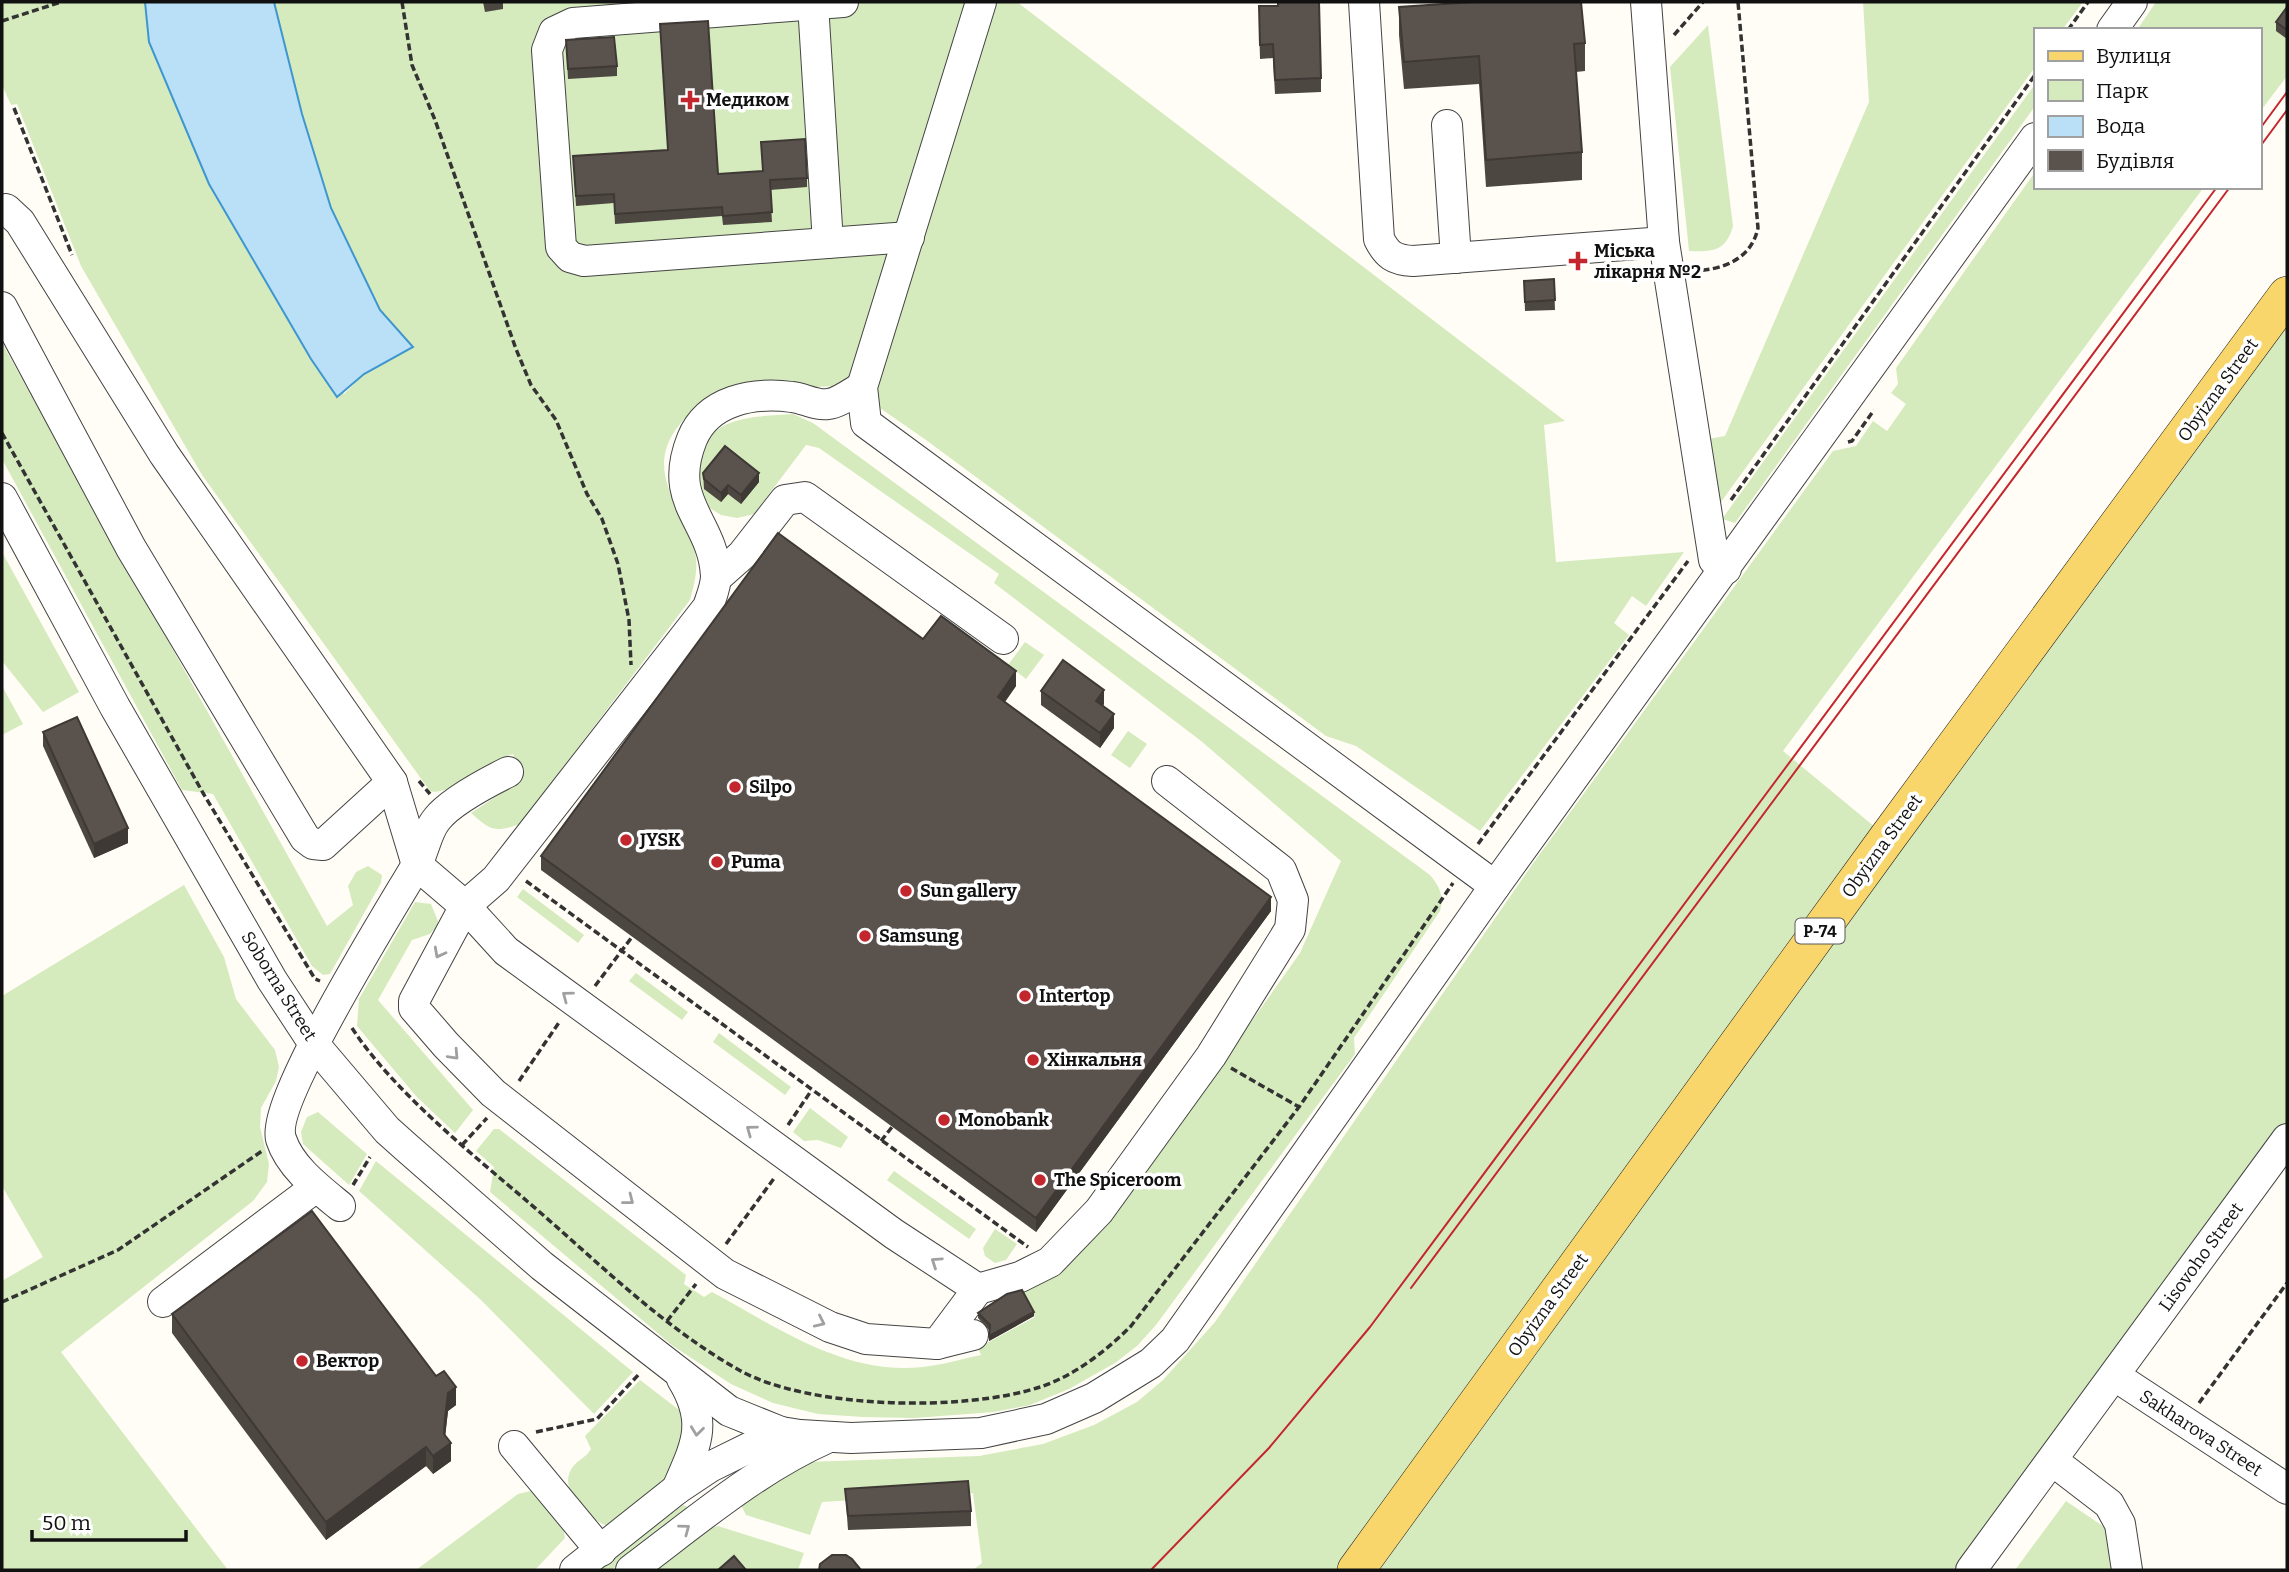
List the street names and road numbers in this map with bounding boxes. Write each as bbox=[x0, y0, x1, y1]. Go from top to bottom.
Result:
street label: Obyizna Street bbox=[2173, 334, 2263, 446]
street label: Obyizna Street bbox=[1837, 790, 1927, 902]
road number: Р-74 bbox=[1796, 918, 1844, 944]
street label: Soborna Street bbox=[237, 927, 322, 1045]
street label: Lisovoho Street bbox=[2154, 1198, 2248, 1316]
street label: Obyizna Street bbox=[1503, 1249, 1593, 1361]
street label: Sakharova Street bbox=[2135, 1385, 2267, 1481]

